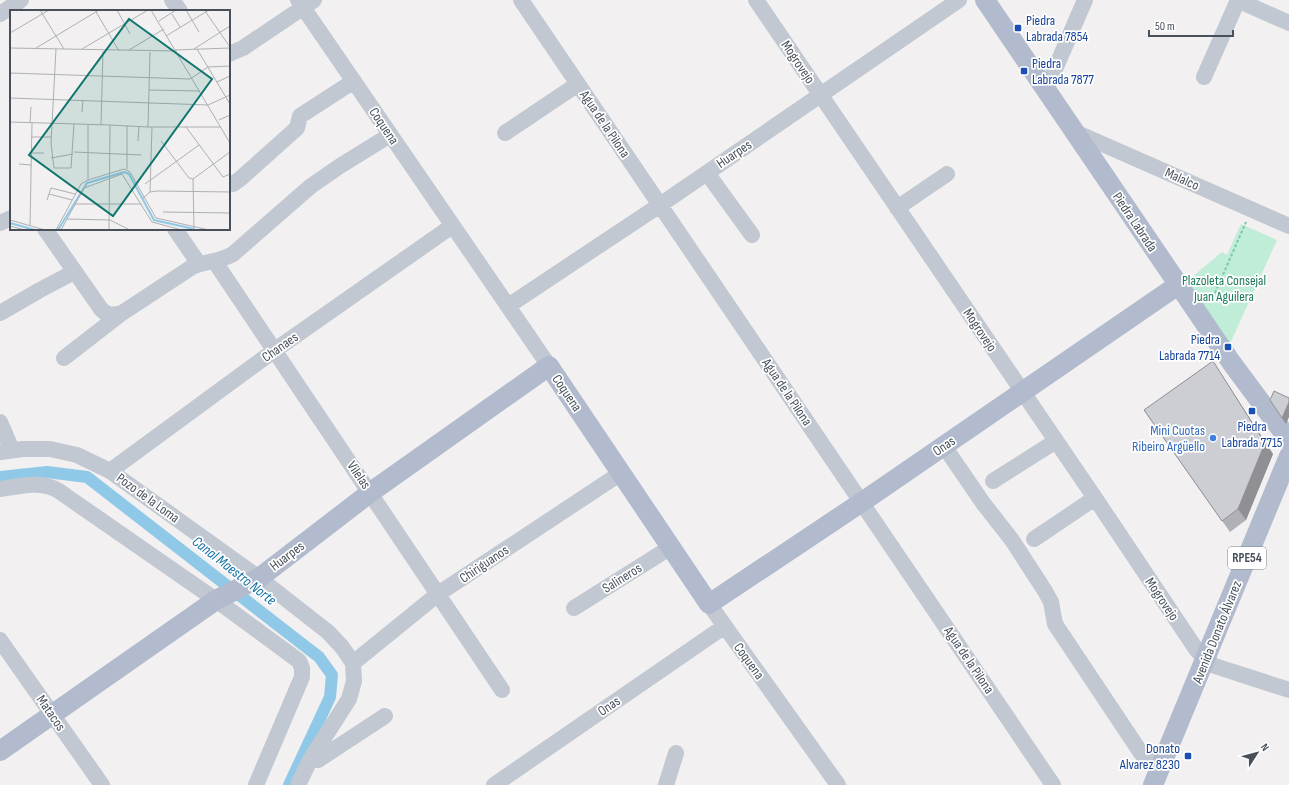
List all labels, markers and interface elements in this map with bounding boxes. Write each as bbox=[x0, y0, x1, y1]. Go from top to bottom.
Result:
inset map bbox=[10, 10, 230, 230]
place label: Piedra Labrada 7854 bbox=[1026, 12, 1088, 45]
scale bar bbox=[1149, 12, 1233, 38]
text: 50 m bbox=[1155, 19, 1175, 34]
marker: Piedra Labrada 7854 bbox=[1013, 23, 1023, 33]
street label: Mogrovejo bbox=[777, 37, 819, 87]
place label: Piedra Labrada 7877 bbox=[1032, 55, 1094, 88]
marker: Piedra Labrada 7877 bbox=[1019, 66, 1029, 76]
street label: Agua de la Pilona bbox=[576, 86, 634, 161]
street label: Coquena bbox=[365, 104, 403, 148]
street label: Huarpes bbox=[713, 136, 755, 172]
street label: Malalco bbox=[1162, 164, 1202, 194]
street label: Piedra Labrada bbox=[1109, 189, 1161, 255]
park label: Plazoleta Consejal Juan Aguilera bbox=[1182, 272, 1266, 305]
street label: Mogrovejo bbox=[959, 305, 1001, 355]
street label: Chanaes bbox=[259, 329, 301, 365]
place label: Piedra Labrada 7714 bbox=[1159, 331, 1220, 364]
marker: Piedra Labrada 7714 bbox=[1223, 342, 1233, 352]
street label: Agua de la Pilona bbox=[758, 354, 816, 429]
street label: Coquena bbox=[548, 371, 586, 415]
marker: Piedra Labrada 7715 bbox=[1247, 406, 1257, 416]
place label: Piedra Labrada 7715 bbox=[1222, 418, 1283, 451]
place label: Mini Cuotas Ribeiro Argüello bbox=[1132, 422, 1205, 455]
street label: Onas bbox=[930, 432, 958, 460]
marker: Mini Cuotas Ribeiro Argüello bbox=[1208, 433, 1218, 443]
street label: Vilelas bbox=[344, 458, 374, 492]
street label: Pozo de la Loma bbox=[113, 469, 183, 527]
water label: Canal Maestro Norte bbox=[188, 532, 280, 610]
street label: Huarpes bbox=[266, 538, 308, 574]
street label: Chiriguanos bbox=[456, 541, 512, 587]
road number: RPE54 bbox=[1228, 547, 1266, 569]
street label: Salineros bbox=[599, 559, 645, 597]
street label: Mogrovejo bbox=[1141, 574, 1183, 624]
street label: Avenida Donato Álvarez bbox=[1188, 578, 1245, 687]
street label: Agua de la Pilona bbox=[940, 622, 998, 697]
street label: Coquena bbox=[730, 639, 768, 683]
street label: Matacos bbox=[33, 692, 69, 734]
street label: Onas bbox=[595, 692, 623, 720]
north arrow bbox=[1237, 733, 1277, 773]
place label: Donato Alvarez 8230 bbox=[1119, 740, 1180, 773]
text: N bbox=[1258, 741, 1272, 754]
marker: Donato Alvarez 8230 bbox=[1183, 751, 1193, 761]

